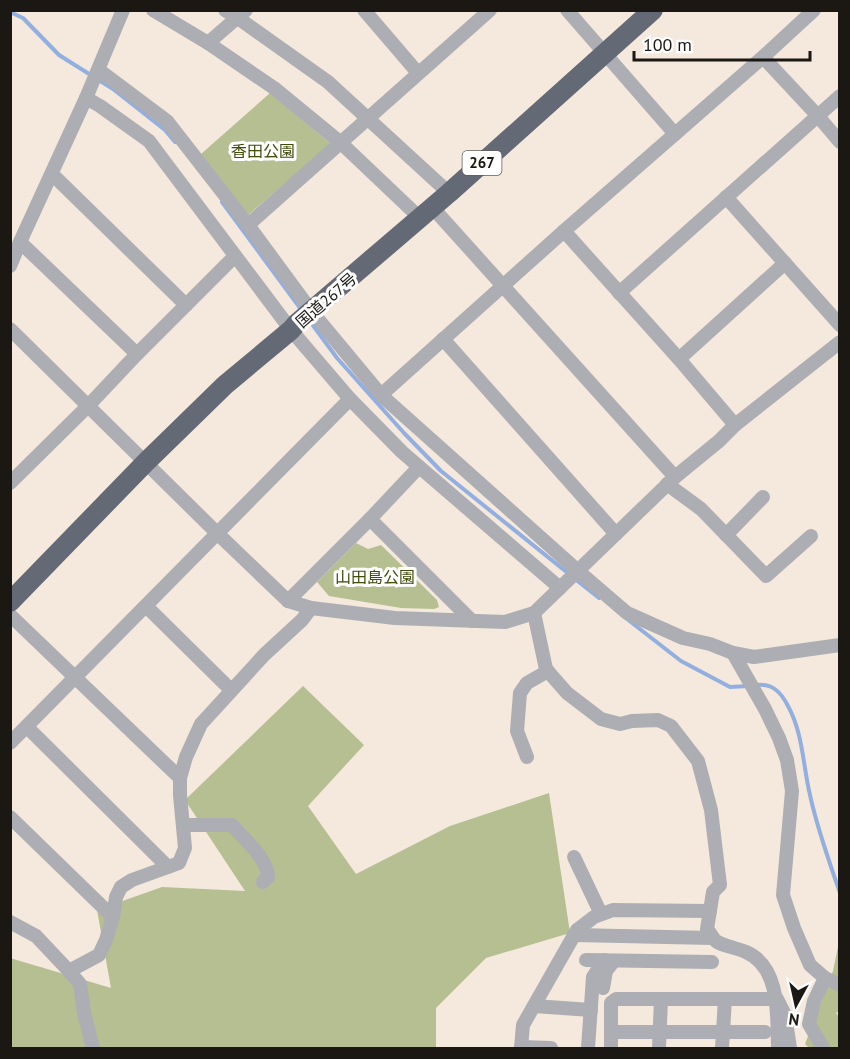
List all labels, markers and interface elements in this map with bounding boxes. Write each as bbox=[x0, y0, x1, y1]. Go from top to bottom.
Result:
scale bar bbox=[634, 24, 810, 62]
text: 100 m bbox=[643, 33, 692, 56]
park label: 香田公園 bbox=[231, 141, 295, 161]
road number: 267 bbox=[462, 151, 502, 175]
street label: 国道267号 bbox=[291, 268, 361, 332]
park label: 山田島公園 bbox=[335, 567, 415, 587]
north arrow bbox=[766, 975, 826, 1035]
text: N bbox=[787, 1009, 801, 1030]

